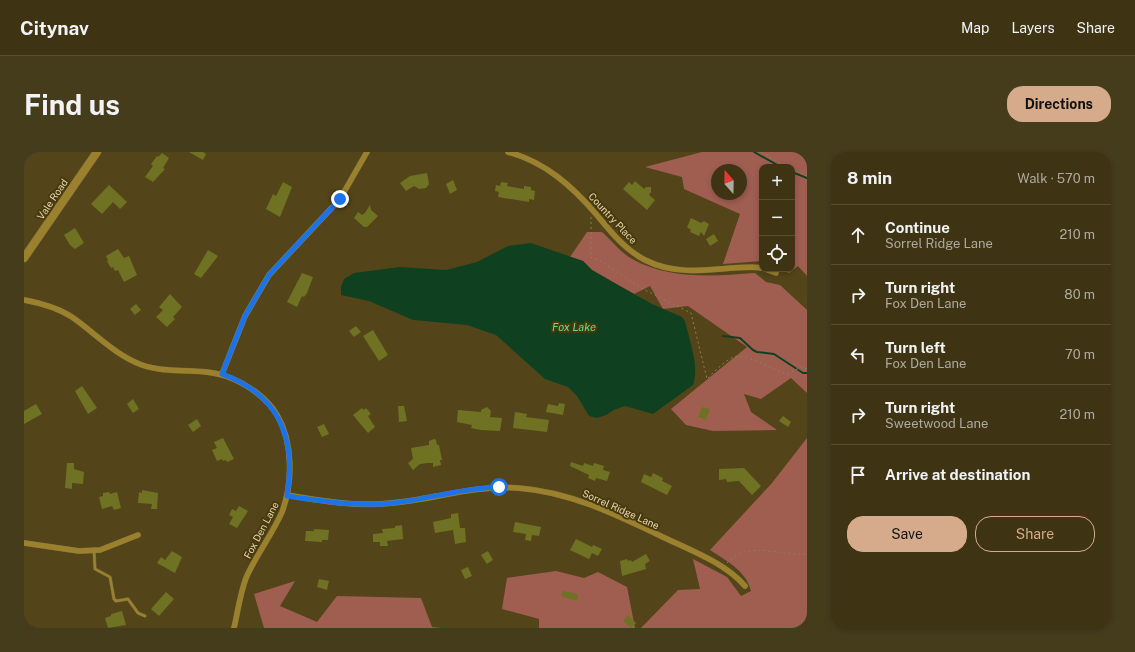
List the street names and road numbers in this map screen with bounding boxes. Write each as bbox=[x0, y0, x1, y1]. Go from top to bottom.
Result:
street label: Vale Road bbox=[34, 176, 70, 222]
street label: Country Place bbox=[586, 190, 640, 246]
street label: Sorrel Ridge Lane bbox=[581, 487, 662, 531]
street label: Fox Den Lane bbox=[241, 499, 281, 560]

